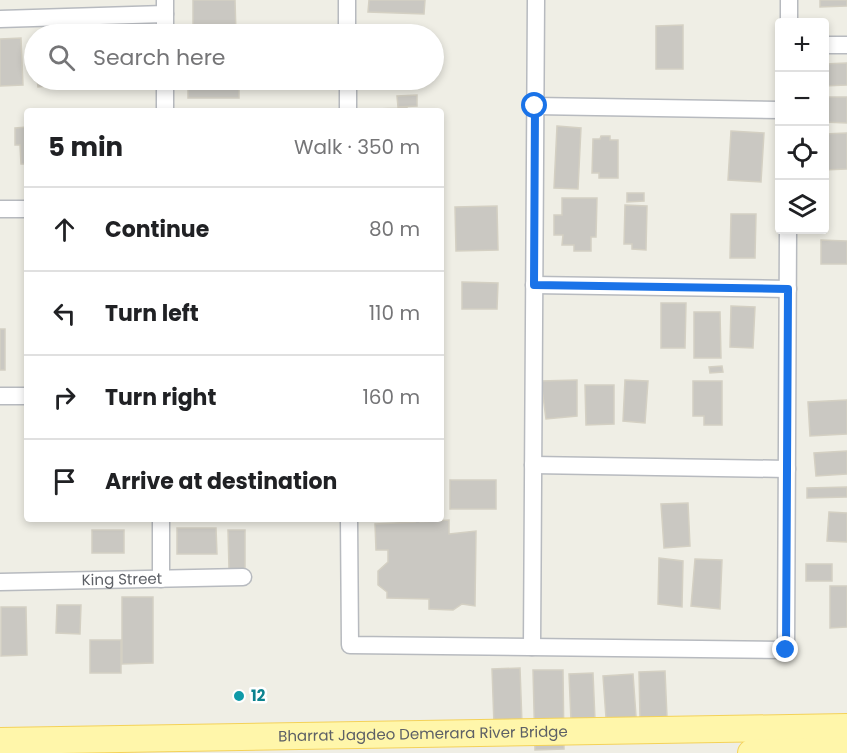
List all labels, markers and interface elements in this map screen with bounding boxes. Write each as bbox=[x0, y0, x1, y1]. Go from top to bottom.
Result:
map controls bbox=[775, 18, 829, 234]
button: + bbox=[775, 18, 829, 72]
search box bbox=[24, 24, 444, 90]
icon: search bbox=[45, 41, 78, 74]
text: Search here bbox=[93, 42, 226, 73]
button: − bbox=[775, 72, 829, 126]
route start bbox=[521, 92, 547, 118]
button: locate bbox=[775, 126, 829, 180]
text: 5 min bbox=[48, 129, 123, 165]
text: Walk · 350 m bbox=[294, 133, 420, 161]
button: layers bbox=[775, 180, 829, 234]
icon: ahead bbox=[48, 213, 81, 246]
text: Continue bbox=[105, 214, 209, 245]
text: 80 m bbox=[369, 215, 420, 243]
icon: left bbox=[48, 297, 81, 330]
text: Turn left bbox=[105, 298, 199, 329]
text: 110 m bbox=[369, 299, 420, 327]
icon: right bbox=[48, 381, 81, 414]
text: Turn right bbox=[105, 382, 216, 413]
text: 160 m bbox=[362, 383, 420, 411]
icon: arrive bbox=[48, 465, 81, 498]
text: Arrive at destination bbox=[105, 466, 337, 497]
street label: King Street bbox=[82, 568, 162, 590]
route end bbox=[772, 636, 798, 662]
place label: 12 bbox=[251, 685, 266, 706]
marker: 12 bbox=[232, 689, 246, 703]
street label: Bharrat Jagdeo Demerara River Bridge bbox=[278, 721, 568, 746]

